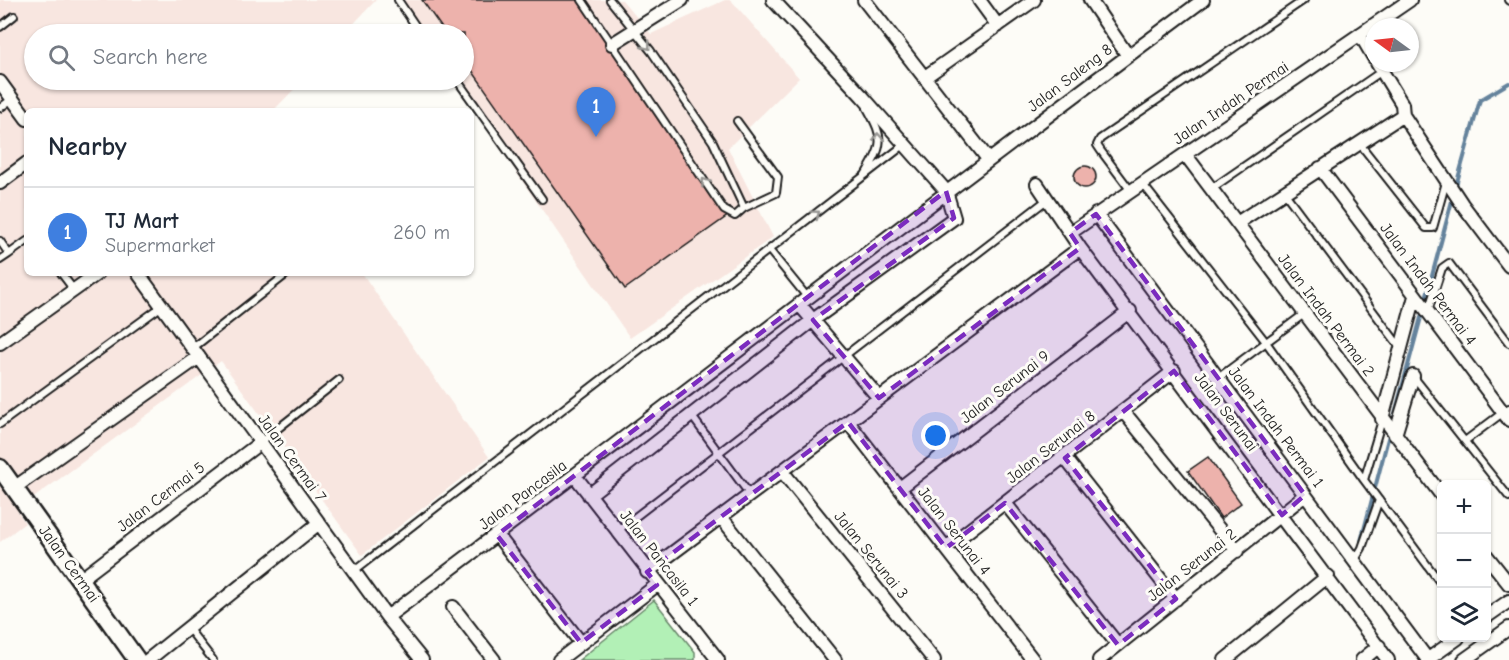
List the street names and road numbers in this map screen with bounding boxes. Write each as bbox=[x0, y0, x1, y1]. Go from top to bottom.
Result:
street label: Jalan Saleng 8 bbox=[1024, 40, 1116, 116]
street label: Jalan Indah Permai bbox=[1170, 58, 1292, 148]
street label: Jalan Indah Permai 4 bbox=[1376, 219, 1480, 349]
street label: Jalan Indah Permai 2 bbox=[1274, 250, 1378, 380]
street label: Jalan Serunai 9 bbox=[957, 347, 1053, 427]
street label: Jalan Indah Permai 1 bbox=[1225, 363, 1327, 491]
street label: Jalan Serunai bbox=[1191, 369, 1261, 455]
street label: Jalan Serunai 8 bbox=[1003, 407, 1099, 487]
street label: Jalan Cermai 7 bbox=[254, 411, 330, 506]
street label: Jalan Pancasila bbox=[476, 456, 570, 534]
street label: Jalan Cermai 5 bbox=[114, 458, 208, 536]
street label: Jalan Serunai 4 bbox=[914, 483, 994, 579]
street label: Jalan Pancasila 1 bbox=[616, 507, 702, 609]
street label: Jalan Serunai 3 bbox=[830, 508, 912, 602]
street label: Jalan Cermai bbox=[35, 522, 103, 606]
street label: Jalan Serunai 2 bbox=[1144, 525, 1240, 605]

